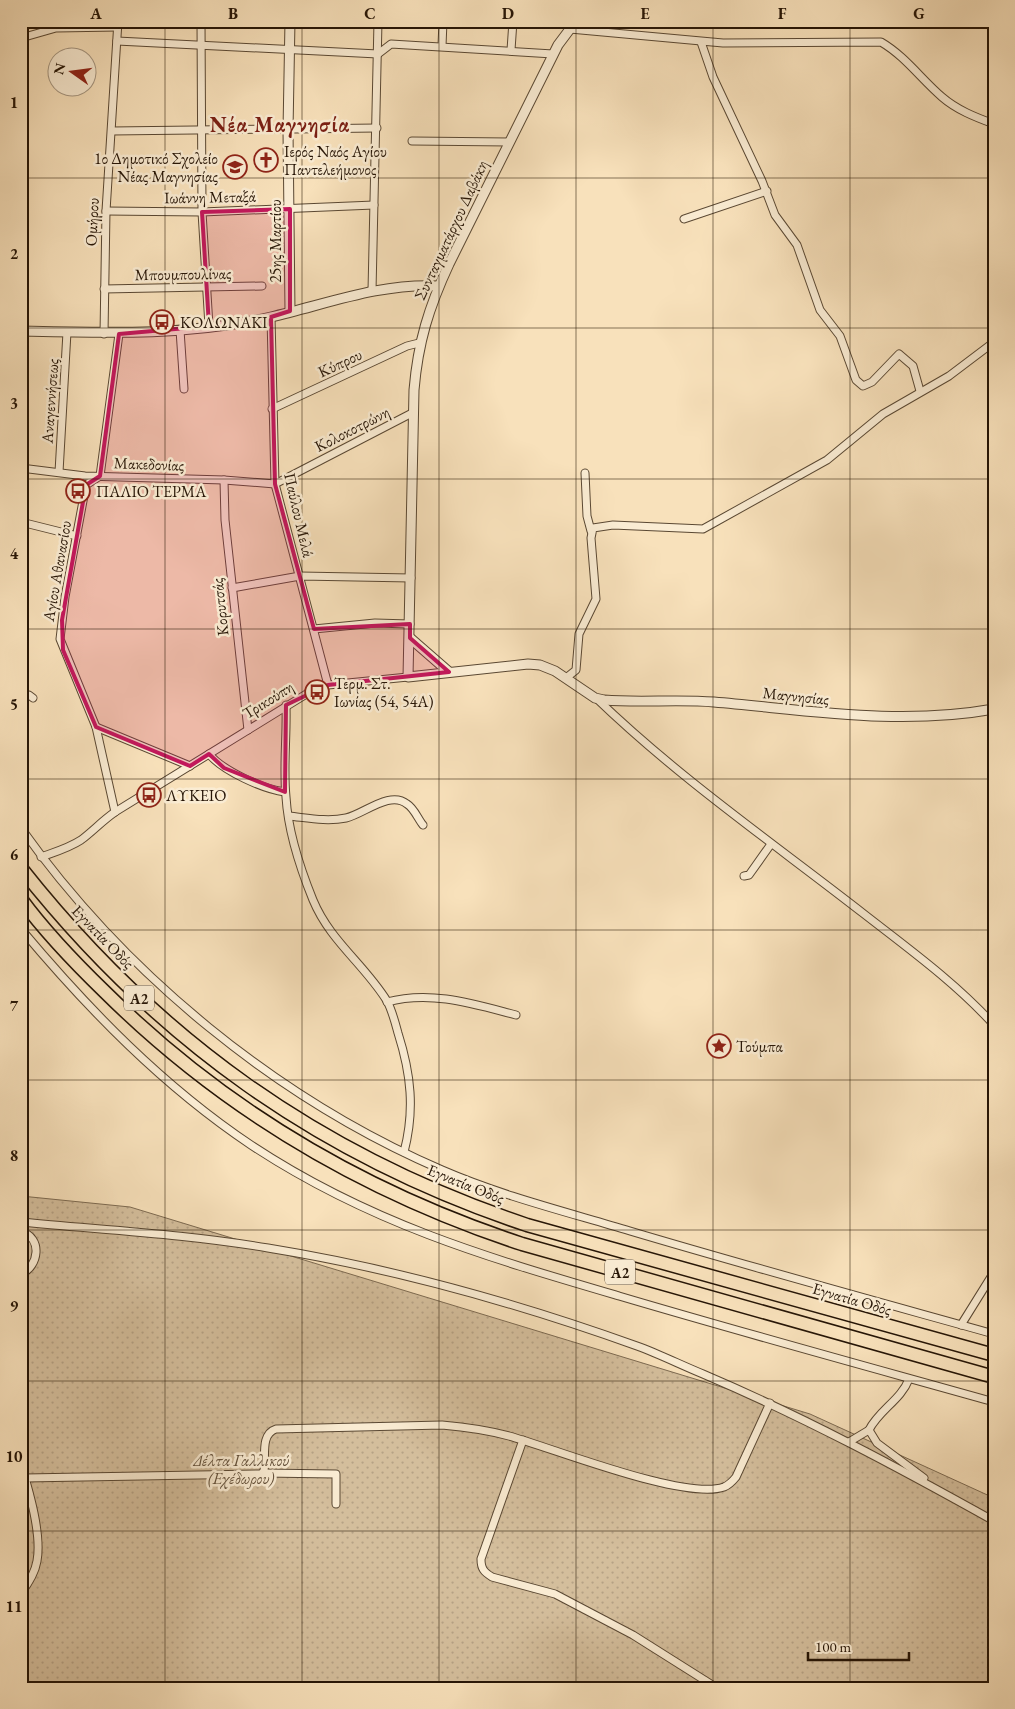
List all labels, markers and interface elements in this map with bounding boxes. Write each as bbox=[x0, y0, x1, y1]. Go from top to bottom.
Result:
text: A bbox=[89, 3, 102, 24]
text: B bbox=[228, 3, 238, 24]
text: C bbox=[364, 3, 376, 24]
text: D bbox=[502, 3, 514, 24]
text: E bbox=[640, 3, 650, 24]
text: F bbox=[778, 3, 787, 24]
text: G bbox=[913, 3, 925, 24]
north arrow bbox=[48, 48, 98, 98]
text: N bbox=[49, 61, 70, 77]
text: 1 bbox=[10, 92, 18, 113]
district label: Νέα Μαγνησία bbox=[210, 111, 350, 138]
place label: Ιερός Ναός Αγίου Παντελεήμονος bbox=[284, 141, 387, 180]
church icon: Ιερός Ναός Αγίου Παντελεήμονος bbox=[253, 147, 279, 173]
place label: 1ο Δημοτικό Σχολείο Νέας Μαγνησίας bbox=[94, 148, 218, 187]
school or university icon: 1ο Δημοτικό Σχολείο Νέας Μαγνησίας bbox=[222, 154, 248, 180]
street label: Συνταγματάρχου Δαβάκη bbox=[409, 157, 493, 303]
street label: Ιωάννη Μεταξά bbox=[164, 186, 257, 208]
street label: Ομήρου bbox=[80, 197, 104, 247]
street label: 25ης Μαρτίου bbox=[265, 199, 286, 283]
text: 2 bbox=[10, 243, 19, 264]
street label: Μπουμπουλίνας bbox=[134, 263, 232, 285]
bus stop icon: ΚΟΛΩΝΑΚΙ bbox=[149, 309, 175, 335]
place label: ΚΟΛΩΝΑΚΙ bbox=[180, 312, 268, 333]
street label: Κύπρου bbox=[315, 344, 365, 382]
street label: Αναγεννήσεως bbox=[36, 357, 63, 445]
text: 3 bbox=[10, 393, 18, 414]
street label: Κολοκοτρώνη bbox=[311, 401, 393, 457]
street label: Μακεδονίας bbox=[113, 452, 185, 476]
street label: Παύλου Μελά bbox=[279, 471, 319, 560]
bus stop icon: ΠΑΛΙΟ ΤΕΡΜΑ bbox=[65, 478, 91, 504]
place label: ΠΑΛΙΟ ΤΕΡΜΑ bbox=[96, 481, 207, 502]
street label: Αγίου Αθανασίου bbox=[38, 519, 76, 624]
text: 4 bbox=[10, 543, 19, 564]
street label: Κορυτσάς bbox=[206, 577, 233, 637]
place label: Τερμ. Στ. Ιωνίας (54, 54Α) bbox=[334, 673, 433, 712]
street label: Τρικούπη bbox=[239, 676, 297, 724]
bus stop icon: Τερμ. Στ. Ιωνίας (54, 54Α) bbox=[304, 679, 330, 705]
street label: Μαγνησίας bbox=[762, 682, 831, 710]
text: 5 bbox=[10, 694, 18, 715]
bus stop icon: ΛΥΚΕΙΟ bbox=[136, 782, 162, 808]
place label: ΛΥΚΕΙΟ bbox=[165, 785, 226, 806]
text: 6 bbox=[10, 844, 19, 865]
street label: Εγνατία Οδός bbox=[67, 900, 139, 974]
road number: Α2 bbox=[124, 986, 154, 1010]
text: 7 bbox=[10, 995, 19, 1016]
place icon: Τούμπα bbox=[706, 1033, 732, 1059]
place label: Τούμπα bbox=[736, 1036, 784, 1057]
text: 8 bbox=[10, 1145, 18, 1166]
street label: Εγνατία Οδός bbox=[424, 1159, 508, 1209]
road number: Α2 bbox=[605, 1260, 635, 1284]
street label: Εγνατία Οδός bbox=[810, 1278, 894, 1320]
text: 9 bbox=[10, 1295, 19, 1316]
text: 10 bbox=[6, 1446, 23, 1467]
park label: Δέλτα Γαλλικού (Εχέδωρου) bbox=[192, 1450, 289, 1489]
text: 11 bbox=[6, 1596, 22, 1617]
scale bar bbox=[808, 1629, 909, 1661]
text: 100 m bbox=[815, 1637, 852, 1656]

